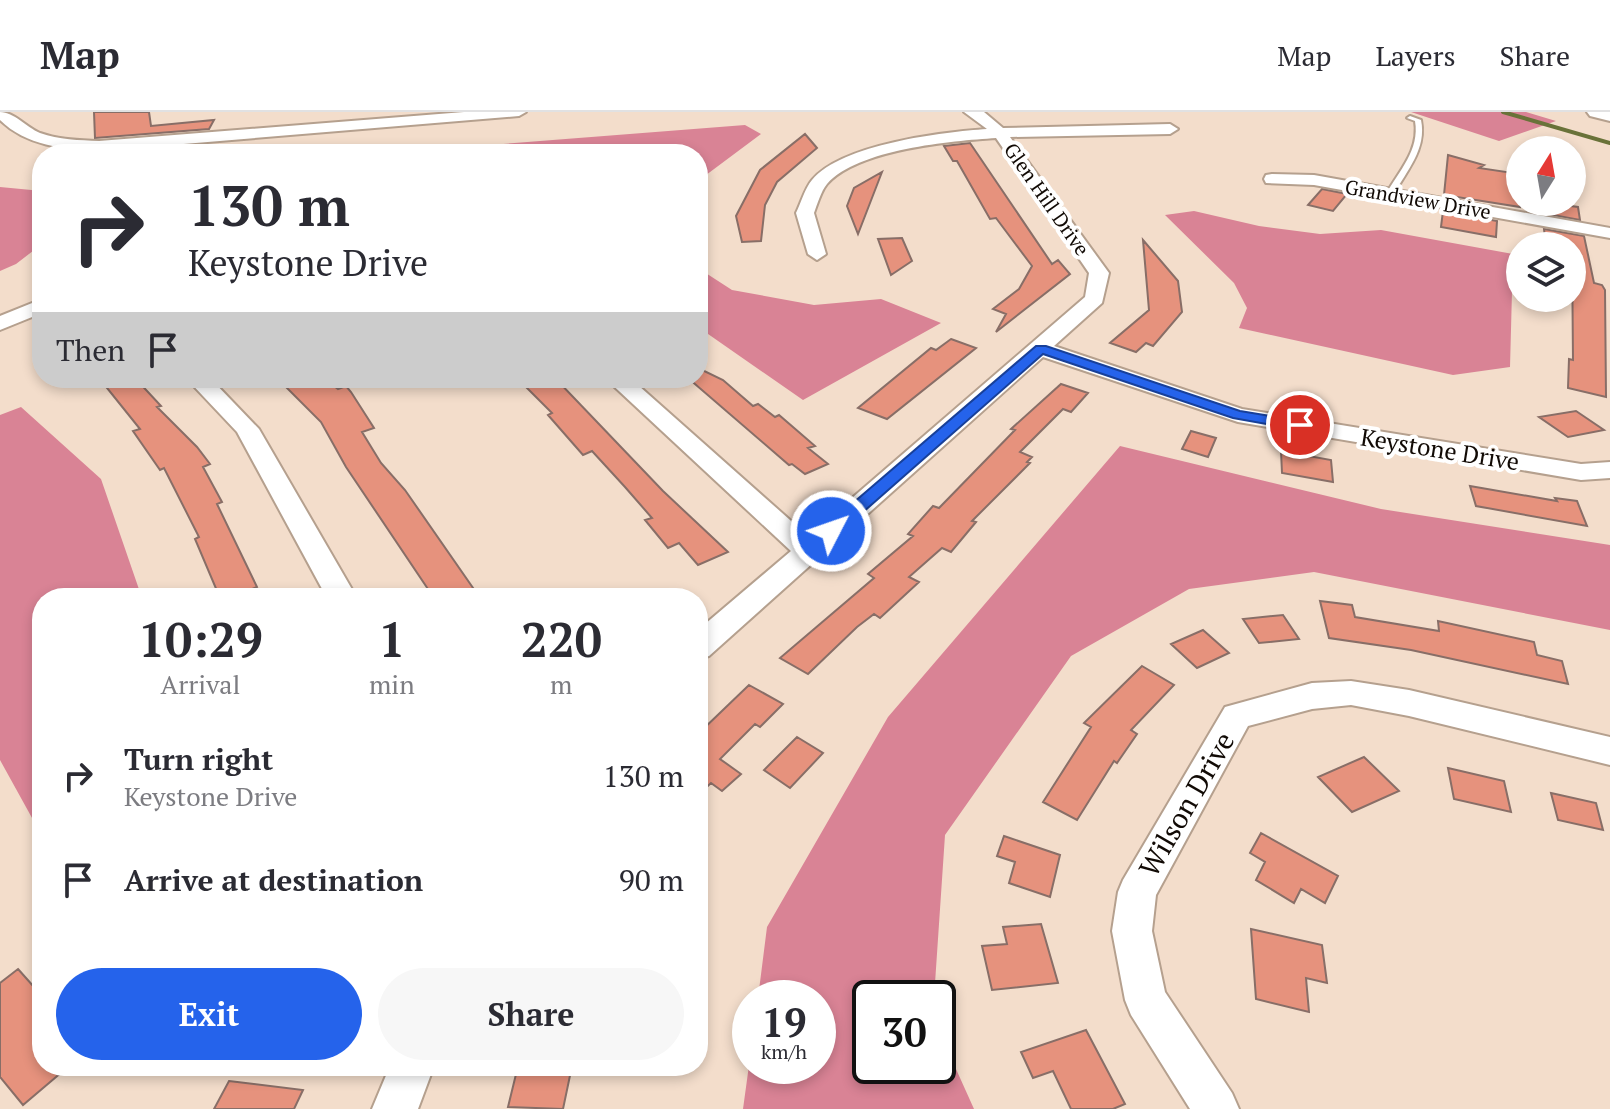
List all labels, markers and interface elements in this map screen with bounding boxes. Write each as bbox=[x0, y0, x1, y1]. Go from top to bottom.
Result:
text: Map bbox=[40, 30, 120, 80]
text: Map bbox=[1277, 37, 1331, 74]
text: Layers bbox=[1375, 37, 1456, 74]
text: Share bbox=[1500, 37, 1570, 74]
north arrow bbox=[1506, 136, 1586, 216]
map controls bbox=[1506, 136, 1586, 312]
street label: Glen Hill Drive bbox=[998, 137, 1096, 261]
text: 130 m bbox=[188, 168, 350, 242]
street label: Grandview Drive bbox=[1343, 173, 1493, 225]
icon: right bbox=[56, 176, 160, 280]
button: layers bbox=[1506, 232, 1586, 312]
text: Keystone Drive bbox=[188, 239, 428, 286]
icon: arrive bbox=[141, 328, 185, 372]
text: Then bbox=[56, 330, 125, 370]
pin bbox=[1266, 391, 1334, 459]
icon: arrive bbox=[1278, 403, 1322, 447]
street label: Keystone Drive bbox=[1358, 421, 1522, 477]
position arrow bbox=[789, 489, 873, 573]
text: 10:29 bbox=[138, 607, 263, 671]
text: 1 bbox=[378, 607, 405, 671]
text: 220 bbox=[521, 607, 602, 671]
text: Arrival bbox=[161, 667, 240, 701]
text: min bbox=[369, 667, 415, 701]
text: m bbox=[550, 667, 573, 701]
street label: Wilson Drive bbox=[1130, 725, 1242, 883]
text: Turn right bbox=[124, 739, 273, 779]
icon: right bbox=[56, 754, 100, 798]
text: 130 m bbox=[603, 756, 684, 796]
text: Keystone Drive bbox=[124, 779, 297, 813]
icon: arrive bbox=[56, 858, 100, 902]
text: Arrive at destination bbox=[124, 860, 423, 900]
text: 90 m bbox=[619, 860, 684, 900]
button: Exit bbox=[56, 968, 362, 1060]
button: Share bbox=[378, 968, 684, 1060]
speed limit sign: 30 bbox=[852, 980, 956, 1084]
text: 19 bbox=[761, 995, 807, 1048]
text: km/h bbox=[761, 1038, 807, 1065]

